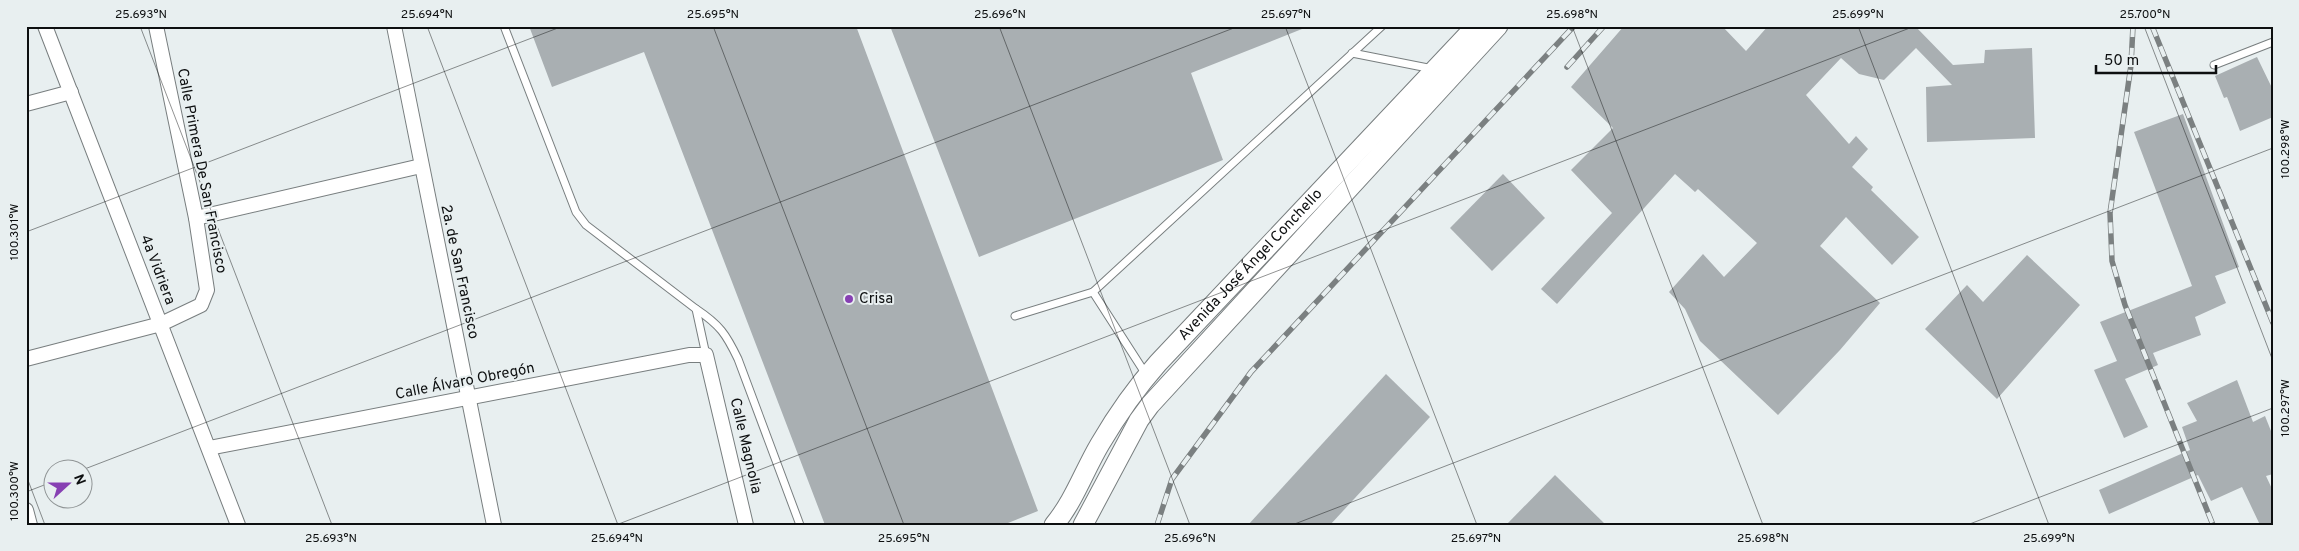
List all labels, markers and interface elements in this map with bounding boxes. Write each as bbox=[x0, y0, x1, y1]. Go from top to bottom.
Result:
text: 25.693°N bbox=[115, 7, 167, 23]
text: 25.694°N bbox=[401, 7, 453, 23]
text: 25.695°N bbox=[687, 7, 739, 23]
text: 25.696°N bbox=[974, 7, 1026, 23]
text: 25.697°N bbox=[1261, 7, 1311, 23]
text: 25.698°N bbox=[1546, 7, 1598, 23]
text: 25.699°N bbox=[1832, 7, 1884, 23]
text: 25.700°N bbox=[2120, 7, 2170, 23]
scale bar bbox=[2096, 42, 2216, 74]
text: 50 m bbox=[2104, 52, 2139, 71]
street label: Calle Primera De San Francisco bbox=[172, 67, 230, 275]
text: 100.298°W bbox=[2278, 119, 2294, 179]
street label: Avenida José Ángel Conchello bbox=[1174, 185, 1327, 345]
street label: 2a. de San Francisco bbox=[435, 203, 483, 341]
text: 100.301°W bbox=[7, 204, 23, 260]
street label: 4a Vidriera bbox=[135, 232, 179, 308]
place label: Crisa bbox=[859, 290, 893, 309]
marker: Crisa bbox=[843, 293, 855, 305]
street label: Calle Álvaro Obregón bbox=[393, 358, 536, 405]
text: 100.297°W bbox=[2278, 379, 2294, 437]
street label: Calle Magnolia bbox=[725, 396, 765, 496]
north arrow bbox=[42, 458, 92, 508]
text: 100.300°W bbox=[7, 461, 23, 521]
text: N bbox=[69, 472, 88, 488]
text: 25.693°N bbox=[305, 531, 357, 547]
text: 25.694°N bbox=[591, 531, 643, 547]
text: 25.695°N bbox=[878, 531, 930, 547]
text: 25.696°N bbox=[1164, 531, 1216, 547]
text: 25.697°N bbox=[1451, 531, 1501, 547]
text: 25.698°N bbox=[1737, 531, 1789, 547]
text: 25.699°N bbox=[2023, 531, 2075, 547]

